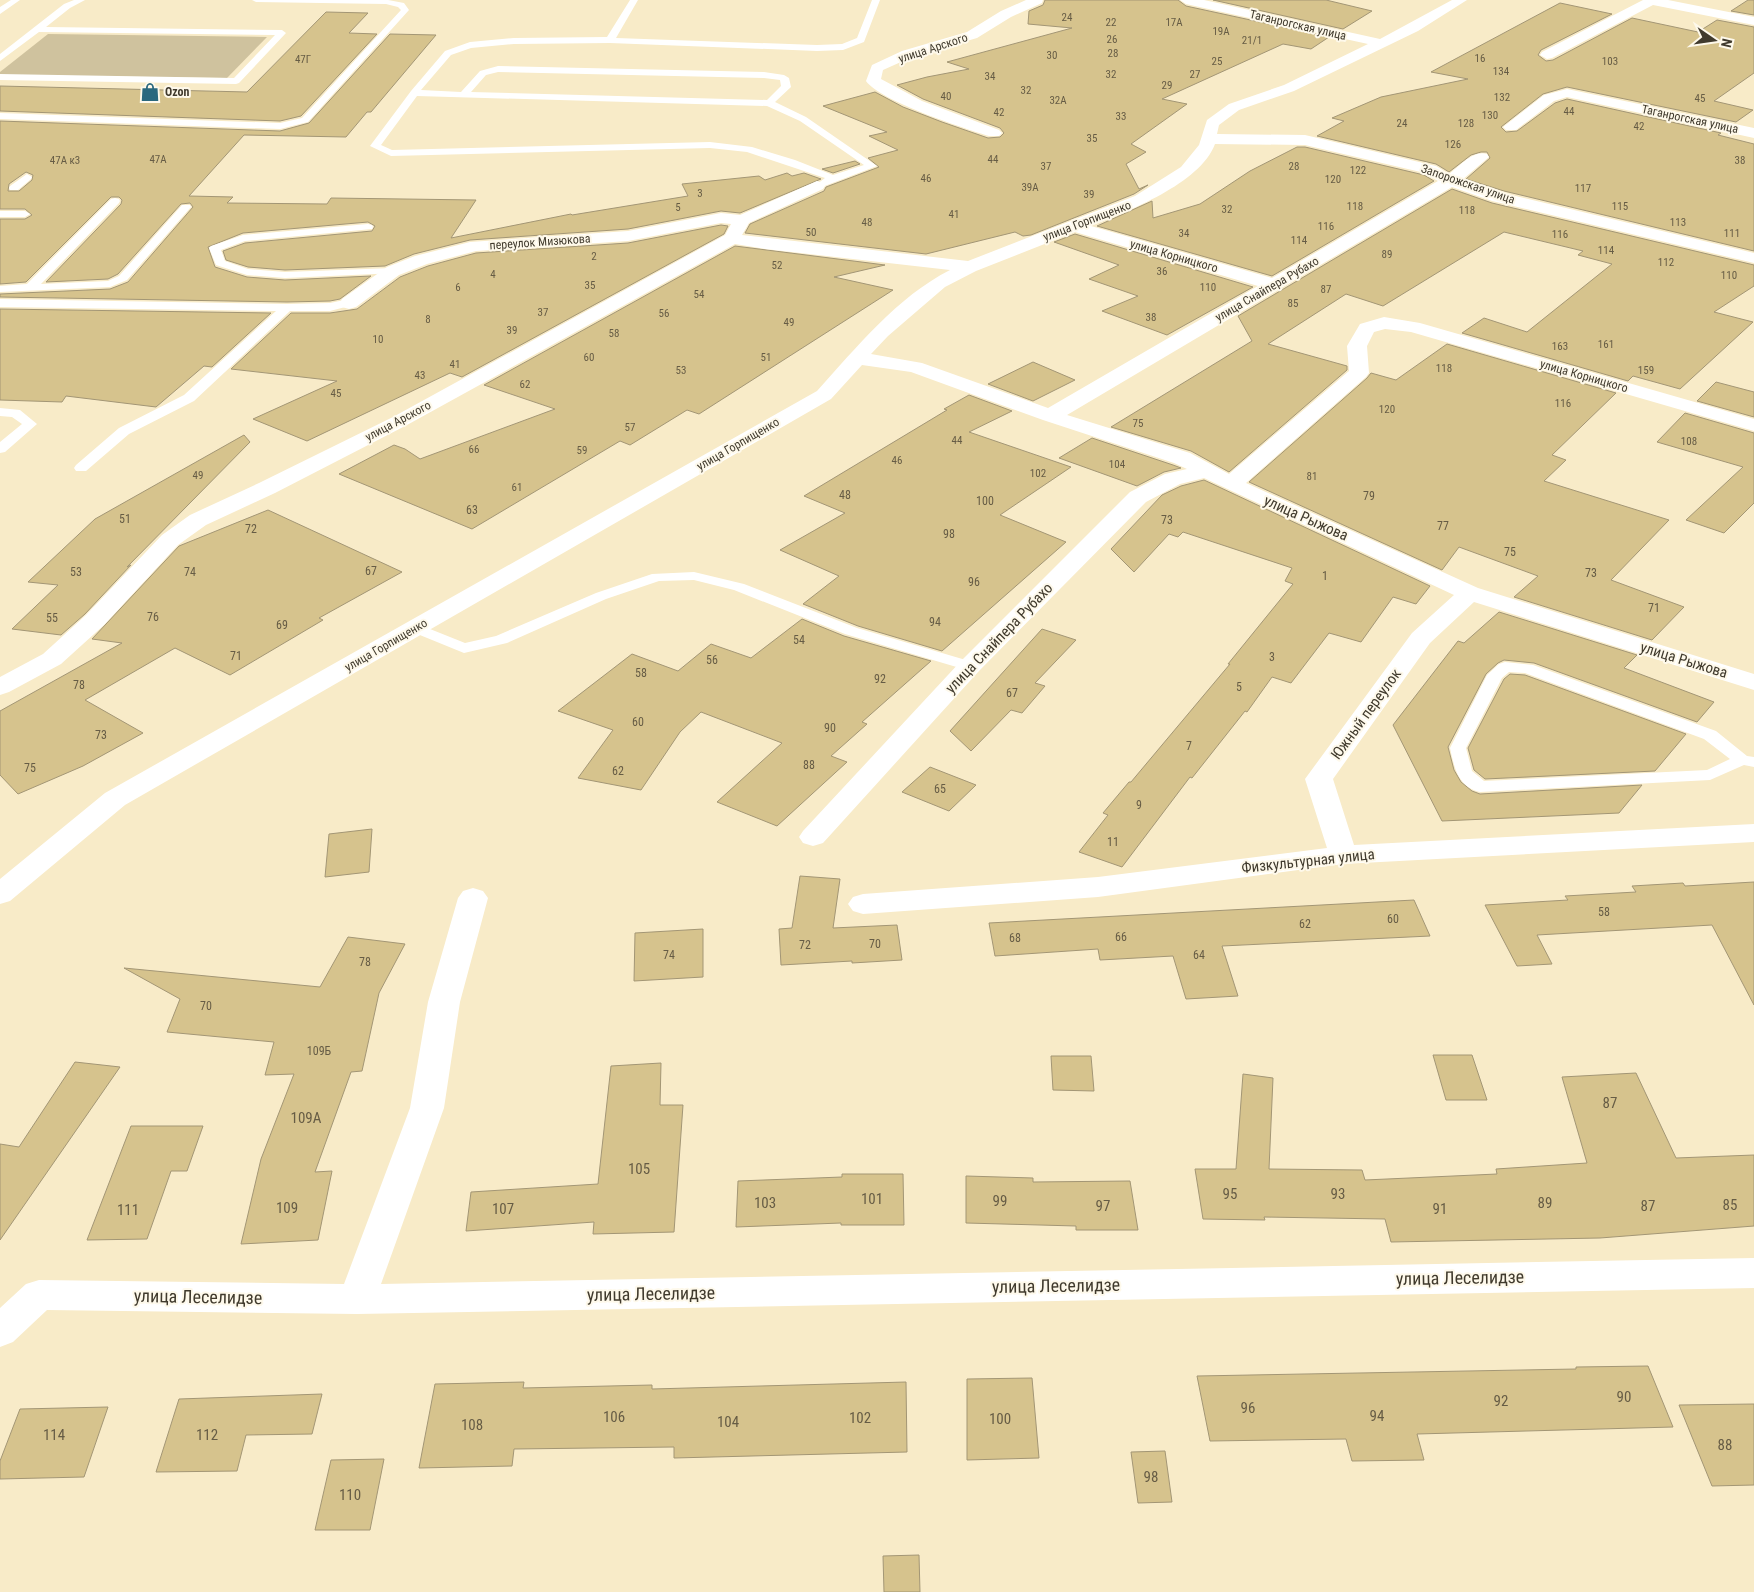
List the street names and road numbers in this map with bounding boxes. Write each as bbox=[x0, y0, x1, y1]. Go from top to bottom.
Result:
street label: Таганрогская улица bbox=[1248, 7, 1348, 43]
street label: улица Арского bbox=[897, 30, 969, 66]
street label: Таганрогская улица bbox=[1640, 102, 1740, 136]
street label: Запорожская улица bbox=[1419, 161, 1517, 207]
street label: улица Горпищенко bbox=[1041, 198, 1133, 244]
street label: переулок Мизюкова bbox=[489, 231, 591, 253]
street label: улица Корницкого bbox=[1128, 237, 1220, 275]
street label: улица Снайпера Рубахо bbox=[1213, 254, 1321, 324]
street label: улица Корницкого bbox=[1538, 357, 1630, 395]
street label: улица Арского bbox=[363, 398, 433, 444]
street label: улица Горпищенко bbox=[694, 415, 782, 473]
street label: улица Рыжова bbox=[1261, 491, 1351, 545]
street label: улица Снайпера Рубахо bbox=[942, 579, 1056, 697]
street label: улица Горпищенко bbox=[342, 616, 430, 674]
street label: улица Рыжова bbox=[1638, 638, 1730, 682]
street label: Южный переулок bbox=[1327, 665, 1405, 763]
street label: Физкультурная улица bbox=[1240, 845, 1376, 877]
street label: улица Леселидзе bbox=[1396, 1266, 1524, 1289]
street label: улица Леселидзе bbox=[992, 1274, 1120, 1297]
street label: улица Леселидзе bbox=[587, 1282, 715, 1305]
street label: улица Леселидзе bbox=[134, 1285, 262, 1308]

